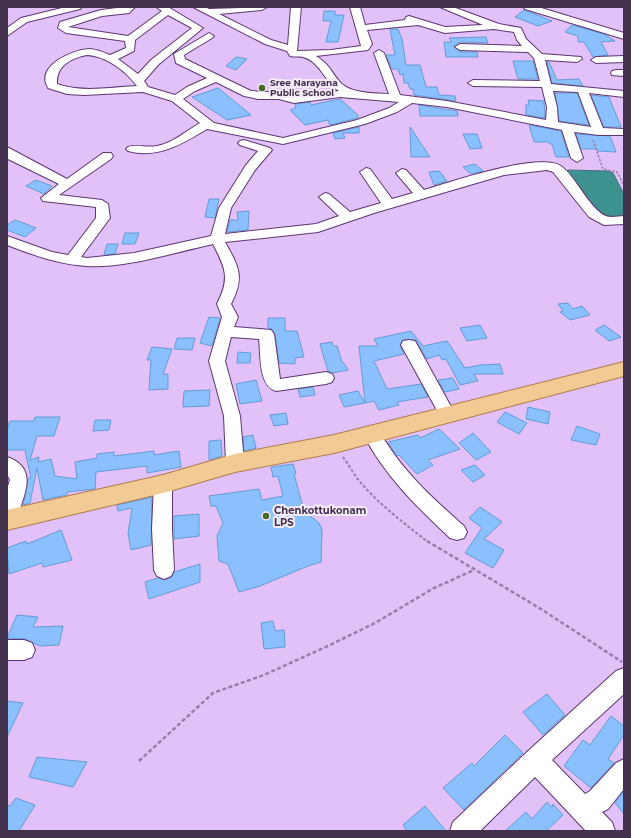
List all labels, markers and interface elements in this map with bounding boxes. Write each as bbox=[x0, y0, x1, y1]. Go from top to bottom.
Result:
place label: Sree Narayana Public School bbox=[270, 77, 338, 98]
marker: Sree Narayana Public School bbox=[257, 83, 267, 93]
place label: Chenkottukonam LPS bbox=[274, 504, 366, 529]
marker: Chenkottukonam LPS bbox=[261, 511, 271, 521]

